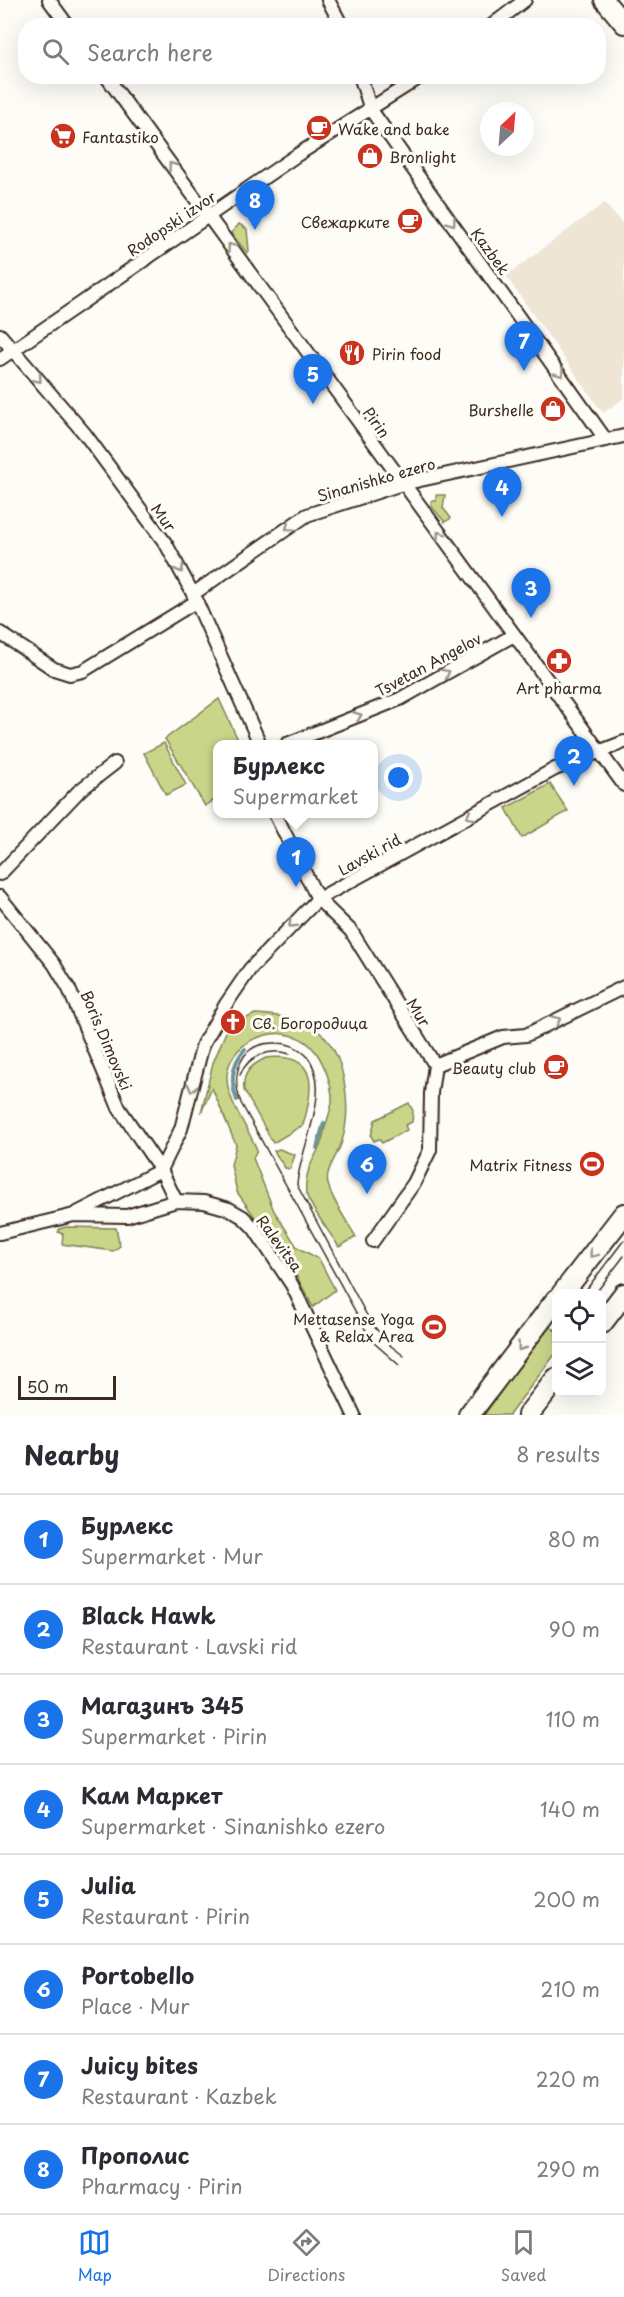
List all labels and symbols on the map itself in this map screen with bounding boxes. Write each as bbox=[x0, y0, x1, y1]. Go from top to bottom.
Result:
north arrow bbox=[480, 102, 534, 156]
cafe icon: Wake and bake bbox=[304, 113, 334, 143]
place label: Wake and bake bbox=[338, 117, 450, 140]
supermarket icon: Fantastiko bbox=[48, 121, 78, 151]
place label: Fantastiko bbox=[82, 125, 159, 148]
shop icon: Bronlight bbox=[355, 141, 385, 171]
place label: Bronlight bbox=[389, 145, 456, 168]
one-way arrow bbox=[169, 162, 180, 173]
pin: 8 bbox=[236, 180, 274, 230]
street label: Rodopski izvor bbox=[122, 184, 221, 261]
cafe icon: Свежарките bbox=[395, 206, 425, 236]
place label: Свежарките bbox=[301, 210, 390, 233]
one-way arrow bbox=[445, 216, 456, 227]
street label: Kazbek bbox=[466, 223, 516, 279]
one-way arrow bbox=[227, 243, 238, 254]
pin: 7 bbox=[504, 322, 544, 371]
restaurant icon: Pirin food bbox=[337, 338, 367, 368]
place label: Pirin food bbox=[372, 342, 441, 365]
pin: 5 bbox=[294, 354, 332, 404]
one-way arrow bbox=[553, 366, 564, 377]
one-way arrow bbox=[31, 372, 42, 383]
shop icon: Burshelle bbox=[538, 394, 568, 424]
place label: Burshelle bbox=[468, 398, 534, 421]
street label: Pirin bbox=[358, 402, 396, 442]
street label: Sinanishko ezero bbox=[314, 451, 438, 507]
pin: 4 bbox=[482, 468, 522, 517]
street label: Mur bbox=[146, 498, 182, 536]
one-way arrow bbox=[285, 520, 296, 531]
one-way arrow bbox=[437, 530, 448, 541]
one-way arrow bbox=[172, 563, 184, 573]
pin: 3 bbox=[512, 568, 550, 618]
street label: Tsvetan Angelov bbox=[371, 626, 485, 702]
pharmacy icon: Art pharma bbox=[544, 646, 574, 676]
one-way arrow bbox=[440, 669, 450, 680]
place label: Art pharma bbox=[516, 676, 602, 699]
one-way arrow bbox=[352, 711, 363, 723]
pin: 2 bbox=[554, 736, 594, 786]
your location bbox=[384, 763, 413, 792]
one-way arrow bbox=[466, 808, 477, 820]
street label: Lavski rid bbox=[333, 827, 405, 881]
pin: 1 bbox=[276, 838, 316, 887]
one-way arrow bbox=[289, 917, 299, 928]
street label: Boris Dimovski bbox=[76, 986, 138, 1094]
street label: Mur bbox=[401, 993, 437, 1031]
church icon: Св. Богородица bbox=[218, 1007, 248, 1037]
place label: Св. Богородица bbox=[252, 1011, 368, 1034]
one-way arrow bbox=[551, 1015, 562, 1027]
cafe icon: Beauty club bbox=[541, 1052, 571, 1082]
place label: Beauty club bbox=[452, 1056, 536, 1079]
one-way arrow bbox=[186, 1082, 199, 1092]
pin: 6 bbox=[348, 1144, 386, 1194]
sports icon: Matrix Fitness bbox=[577, 1149, 607, 1179]
place label: Matrix Fitness bbox=[470, 1153, 572, 1176]
street label: Ralevitsa bbox=[252, 1210, 309, 1277]
one-way arrow bbox=[589, 1247, 600, 1258]
place label: Mettasense Yoga & Relax Area bbox=[293, 1307, 415, 1347]
sports icon: Mettasense Yoga & Relax Area bbox=[419, 1312, 449, 1342]
one-way arrow bbox=[517, 1340, 528, 1351]
scale bar bbox=[18, 1373, 116, 1400]

